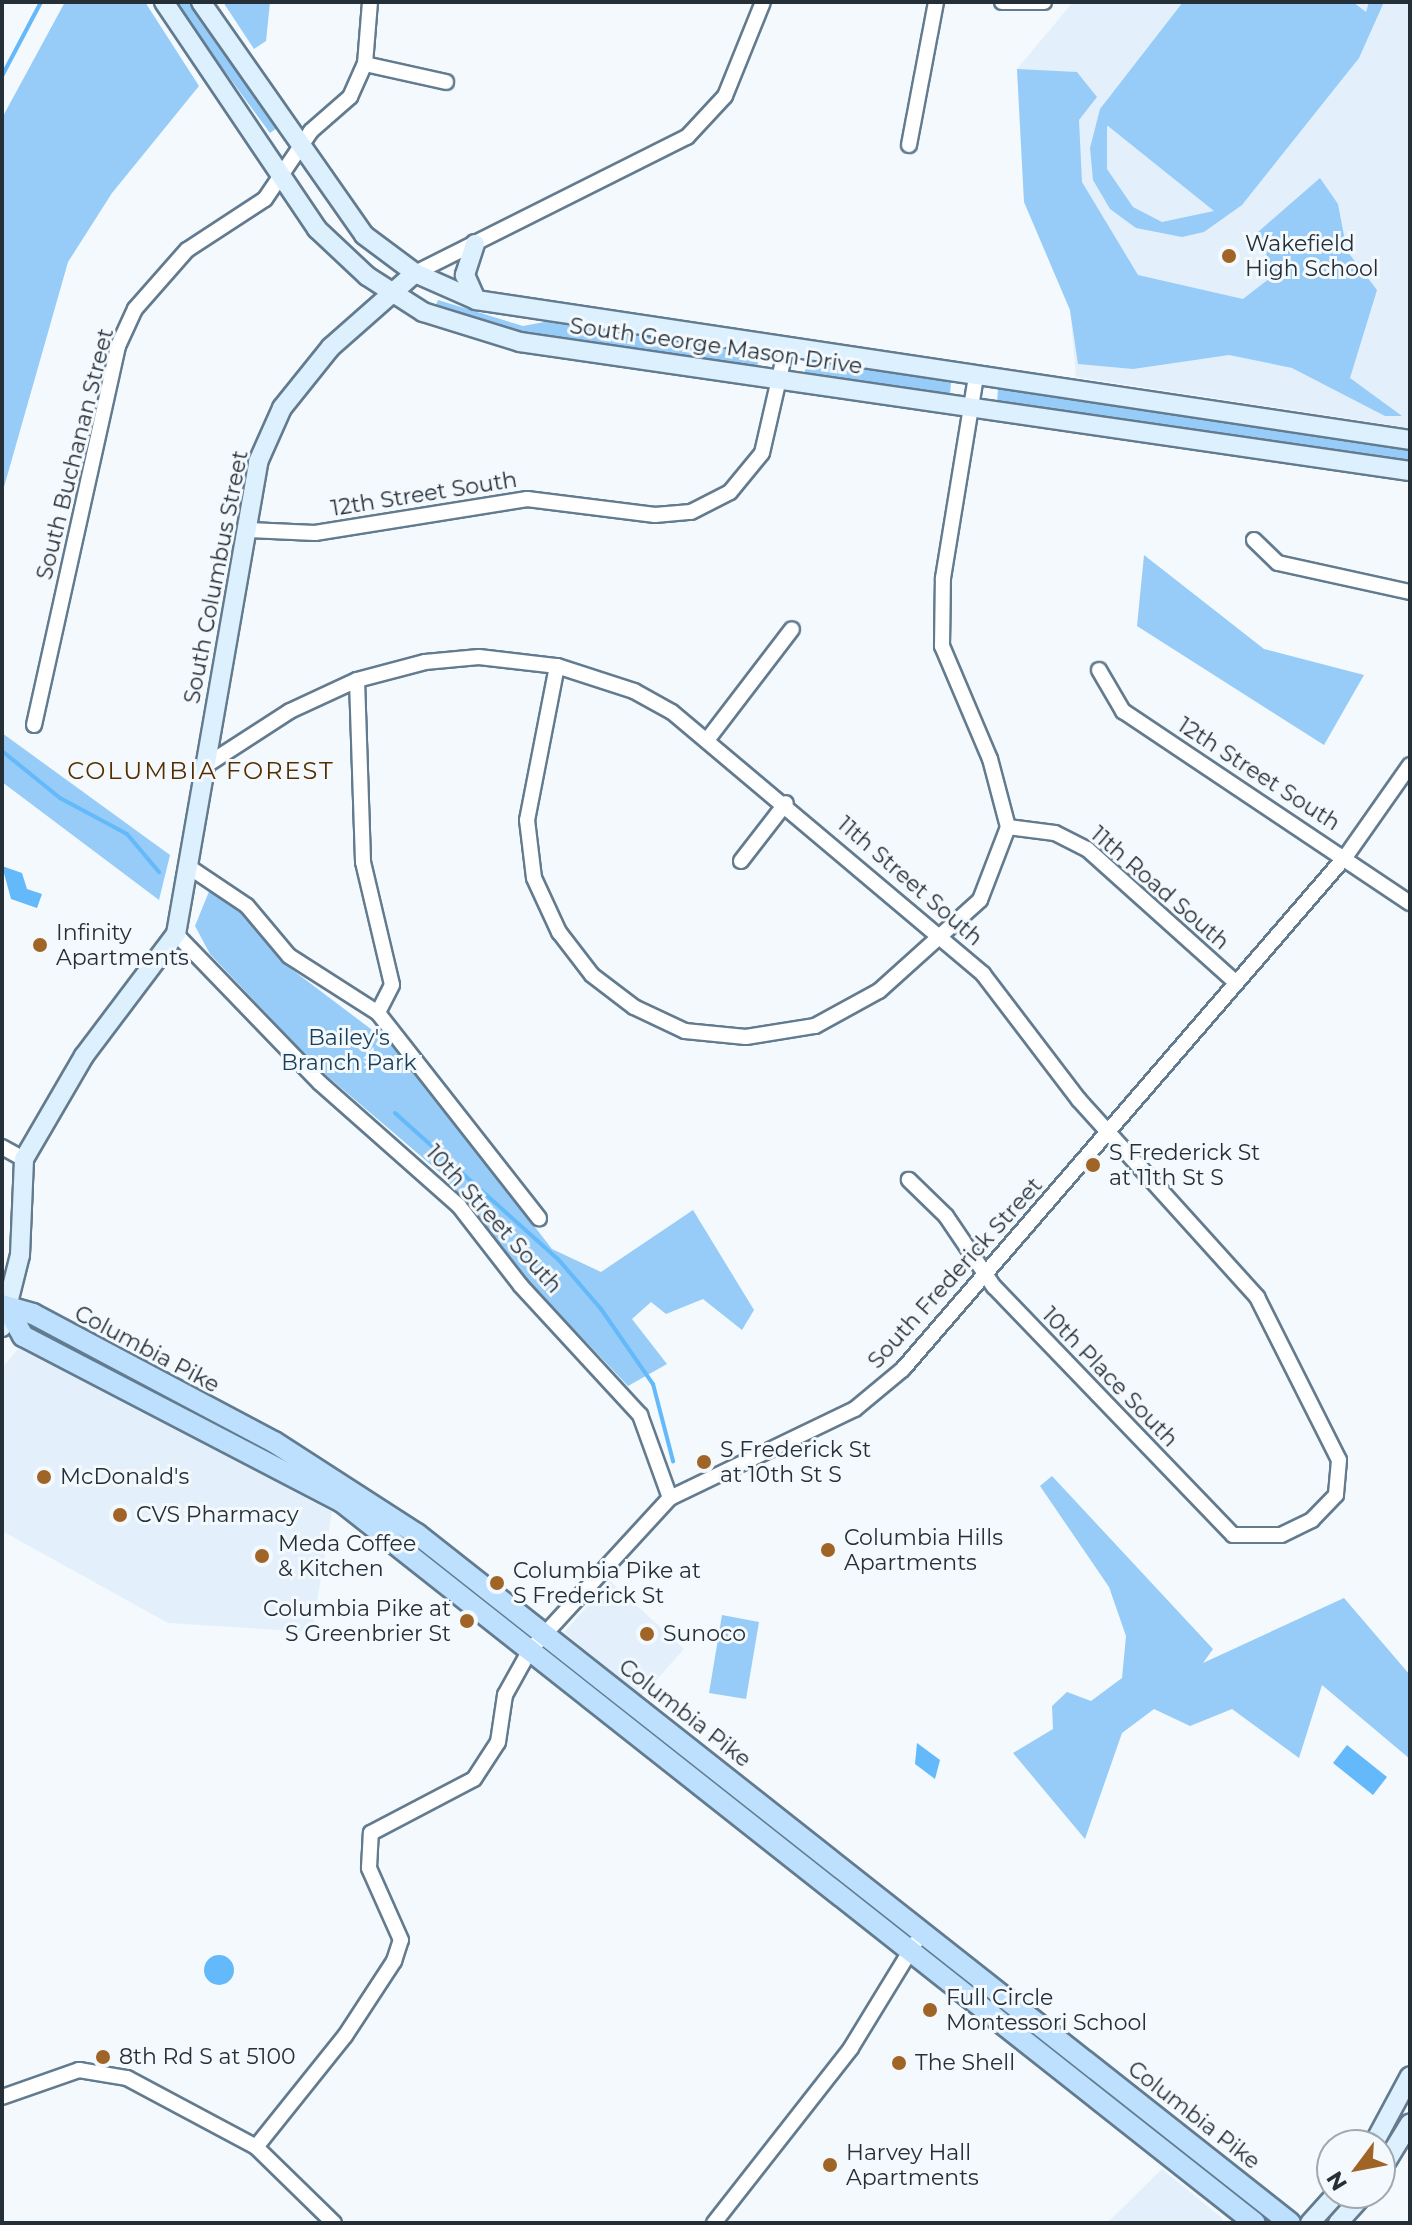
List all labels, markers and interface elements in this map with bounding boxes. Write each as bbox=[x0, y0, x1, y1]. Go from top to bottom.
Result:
place label: Wakefield High School bbox=[1245, 230, 1379, 282]
marker: Wakefield High School bbox=[1220, 247, 1238, 265]
street label: South George Mason Drive bbox=[568, 312, 864, 380]
street label: South Buchanan Street bbox=[31, 326, 119, 582]
street label: South Columbus Street bbox=[178, 448, 254, 706]
street label: 12th Street South bbox=[329, 466, 519, 522]
street label: 12th Street South bbox=[1173, 712, 1345, 836]
district label: COLUMBIA FOREST bbox=[67, 757, 335, 785]
street label: 11th Street South bbox=[832, 811, 988, 951]
street label: 11th Road South bbox=[1085, 821, 1235, 955]
place label: Infinity Apartments bbox=[56, 919, 189, 970]
marker: Infinity Apartments bbox=[31, 936, 49, 954]
park label: Bailey's Branch Park bbox=[281, 1024, 417, 1076]
street label: 10th Street South bbox=[420, 1139, 568, 1299]
place label: S Frederick St at 11th St S bbox=[1109, 1139, 1260, 1190]
marker: S Frederick St at 11th St S bbox=[1084, 1156, 1102, 1174]
street label: South Frederick Street bbox=[862, 1172, 1048, 1374]
street label: Columbia Pike bbox=[70, 1300, 224, 1398]
street label: 10th Place South bbox=[1037, 1302, 1183, 1452]
place label: S Frederick St at 10th St S bbox=[720, 1436, 871, 1488]
marker: S Frederick St at 10th St S bbox=[695, 1453, 713, 1471]
place label: McDonald's bbox=[60, 1464, 189, 1490]
marker: McDonald's bbox=[35, 1468, 53, 1486]
place label: CVS Pharmacy bbox=[136, 1502, 299, 1528]
marker: CVS Pharmacy bbox=[111, 1506, 129, 1524]
place label: Columbia Hills Apartments bbox=[844, 1524, 1003, 1576]
place label: Meda Coffee & Kitchen bbox=[278, 1530, 416, 1582]
marker: Columbia Hills Apartments bbox=[819, 1541, 837, 1559]
marker: Meda Coffee & Kitchen bbox=[253, 1547, 271, 1565]
place label: Columbia Pike at S Frederick St bbox=[513, 1557, 701, 1608]
marker: Columbia Pike at S Frederick St bbox=[488, 1574, 506, 1592]
place label: Columbia Pike at S Greenbrier St bbox=[263, 1595, 451, 1646]
marker: Columbia Pike at S Greenbrier St bbox=[458, 1612, 476, 1630]
place label: Sunoco bbox=[663, 1621, 746, 1647]
marker: Sunoco bbox=[638, 1625, 656, 1643]
street label: Columbia Pike bbox=[614, 1653, 756, 1773]
place label: Full Circle Montessori School bbox=[946, 1984, 1147, 2036]
marker: Full Circle Montessori School bbox=[921, 2001, 939, 2019]
place label: 8th Rd S at 5100 bbox=[119, 2044, 296, 2070]
marker: 8th Rd S at 5100 bbox=[94, 2048, 112, 2066]
place label: The Shell bbox=[915, 2050, 1015, 2076]
marker: The Shell bbox=[890, 2054, 908, 2072]
street label: Columbia Pike bbox=[1123, 2055, 1265, 2175]
north arrow bbox=[1316, 2129, 1396, 2209]
place label: Harvey Hall Apartments bbox=[846, 2139, 979, 2190]
marker: Harvey Hall Apartments bbox=[821, 2156, 839, 2174]
text: N bbox=[1321, 2166, 1353, 2196]

